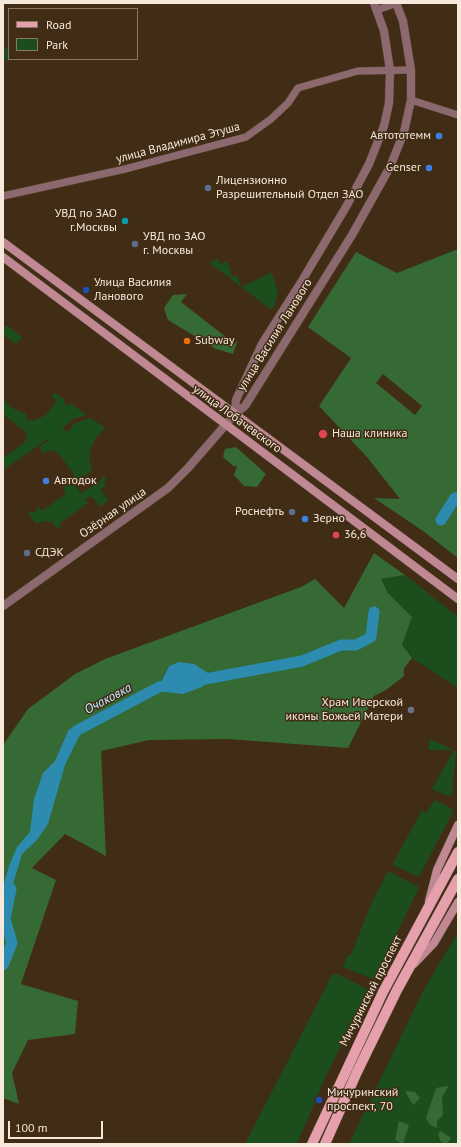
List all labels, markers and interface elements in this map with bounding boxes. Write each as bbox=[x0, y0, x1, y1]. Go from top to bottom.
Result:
legend bbox=[8, 8, 138, 60]
text: Road bbox=[46, 17, 71, 32]
text: Park bbox=[46, 37, 68, 52]
street label: улица Владимира Этуша bbox=[114, 120, 242, 166]
place label: Автототемм bbox=[370, 129, 431, 143]
marker: Автототемм bbox=[434, 131, 444, 141]
place label: Genser bbox=[386, 161, 421, 175]
marker: Genser bbox=[424, 163, 434, 173]
place label: Лицензионно Разрешительный Отдел ЗАО bbox=[216, 174, 363, 202]
marker: Лицензионно Разрешительный Отдел ЗАО bbox=[203, 183, 213, 193]
place label: УВД по ЗАО г.Москвы bbox=[55, 207, 117, 235]
marker: УВД по ЗАО г.Москвы bbox=[120, 216, 130, 226]
place label: УВД по ЗАО г. Москвы bbox=[143, 230, 205, 258]
marker: УВД по ЗАО г. Москвы bbox=[130, 239, 140, 249]
place label: Улица Василия Ланового bbox=[94, 276, 171, 304]
street label: улица Василия Ланового bbox=[235, 276, 315, 394]
marker: Улица Василия Ланового bbox=[81, 285, 91, 295]
place label: Subway bbox=[195, 334, 235, 348]
marker: Subway bbox=[182, 336, 192, 346]
street label: улица Лобачевского bbox=[190, 382, 284, 456]
place label: Наша клиника bbox=[332, 427, 407, 441]
marker: Наша клиника bbox=[317, 428, 329, 440]
place label: Автодок bbox=[54, 474, 97, 488]
marker: Автодок bbox=[41, 476, 51, 486]
street label: Озёрная улица bbox=[77, 485, 149, 541]
place label: Роснефть bbox=[235, 505, 284, 519]
marker: Роснефть bbox=[287, 507, 297, 517]
place label: Зерно bbox=[313, 512, 345, 526]
marker: Зерно bbox=[300, 514, 310, 524]
place label: 36,6 bbox=[344, 528, 366, 542]
marker: 36,6 bbox=[331, 530, 341, 540]
place label: СДЭК bbox=[35, 546, 64, 560]
marker: СДЭК bbox=[22, 548, 32, 558]
water label: Очаковка bbox=[82, 680, 134, 718]
place label: Храм Иверской иконы Божьей Матери bbox=[285, 696, 403, 724]
marker: Храм Иверской иконы Божьей Матери bbox=[406, 705, 416, 715]
street label: Мичуринский проспект bbox=[337, 933, 405, 1049]
place label: Мичуринский проспект, 70 bbox=[327, 1086, 398, 1114]
marker: Мичуринский проспект, 70 bbox=[314, 1095, 324, 1105]
scale bar bbox=[10, 1113, 105, 1139]
text: 100 m bbox=[15, 1120, 48, 1135]

